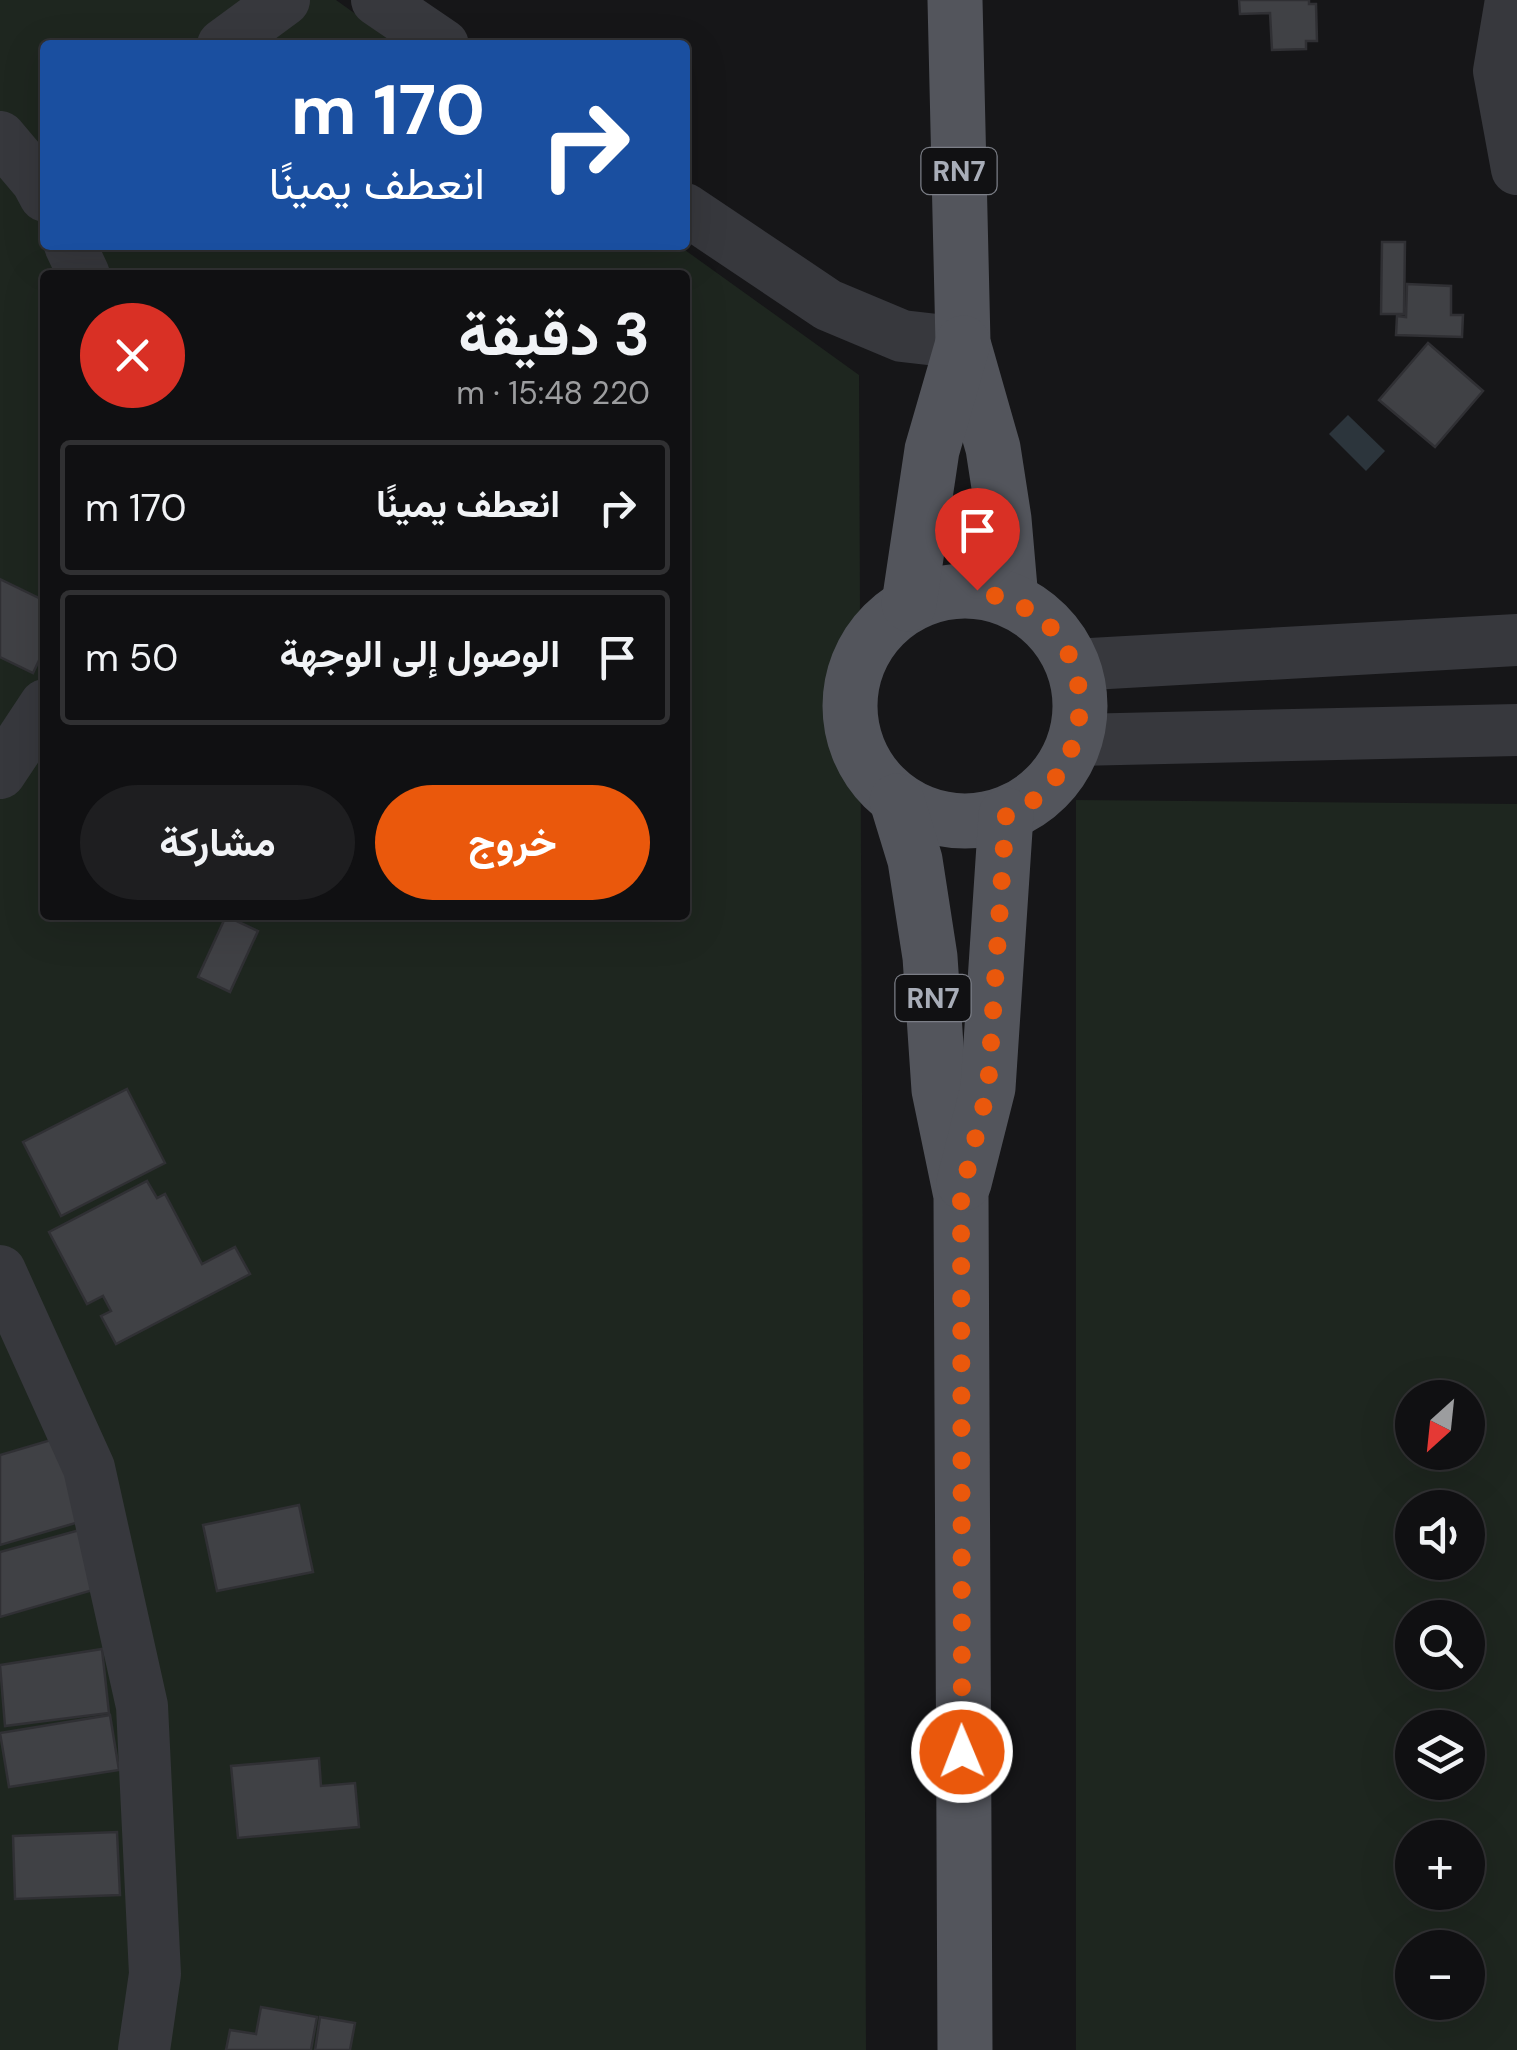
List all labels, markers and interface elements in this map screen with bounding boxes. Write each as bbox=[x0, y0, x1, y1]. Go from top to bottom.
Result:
text: 170 m bbox=[291, 65, 485, 156]
icon: right bbox=[520, 80, 650, 210]
road number: RN7 bbox=[922, 148, 996, 194]
text: انعطف يمينًا bbox=[269, 154, 485, 213]
text: 3 دقيقة bbox=[458, 295, 650, 374]
button: close bbox=[80, 303, 185, 408]
text: 220 m · 15:48 bbox=[456, 372, 650, 414]
text: انعطف يمينًا bbox=[376, 479, 560, 529]
icon: right bbox=[590, 480, 645, 535]
text: 170 m bbox=[85, 483, 187, 533]
pin bbox=[935, 488, 1020, 591]
icon: arrive bbox=[950, 503, 1005, 558]
text: الوصول إلى الوجهة bbox=[279, 629, 560, 679]
icon: arrive bbox=[590, 630, 645, 685]
text: 50 m bbox=[85, 633, 178, 683]
button: مشاركة bbox=[80, 785, 355, 900]
button: خروج bbox=[375, 785, 650, 900]
road number: RN7 bbox=[896, 975, 970, 1021]
north arrow bbox=[1395, 1380, 1485, 1470]
map controls bbox=[1395, 1380, 1485, 2020]
button: sound bbox=[1395, 1490, 1485, 1580]
button: search bbox=[1395, 1600, 1485, 1690]
position arrow bbox=[910, 1700, 1014, 1804]
button: layers bbox=[1395, 1710, 1485, 1800]
button: + bbox=[1395, 1820, 1485, 1910]
button: − bbox=[1395, 1930, 1485, 2020]

